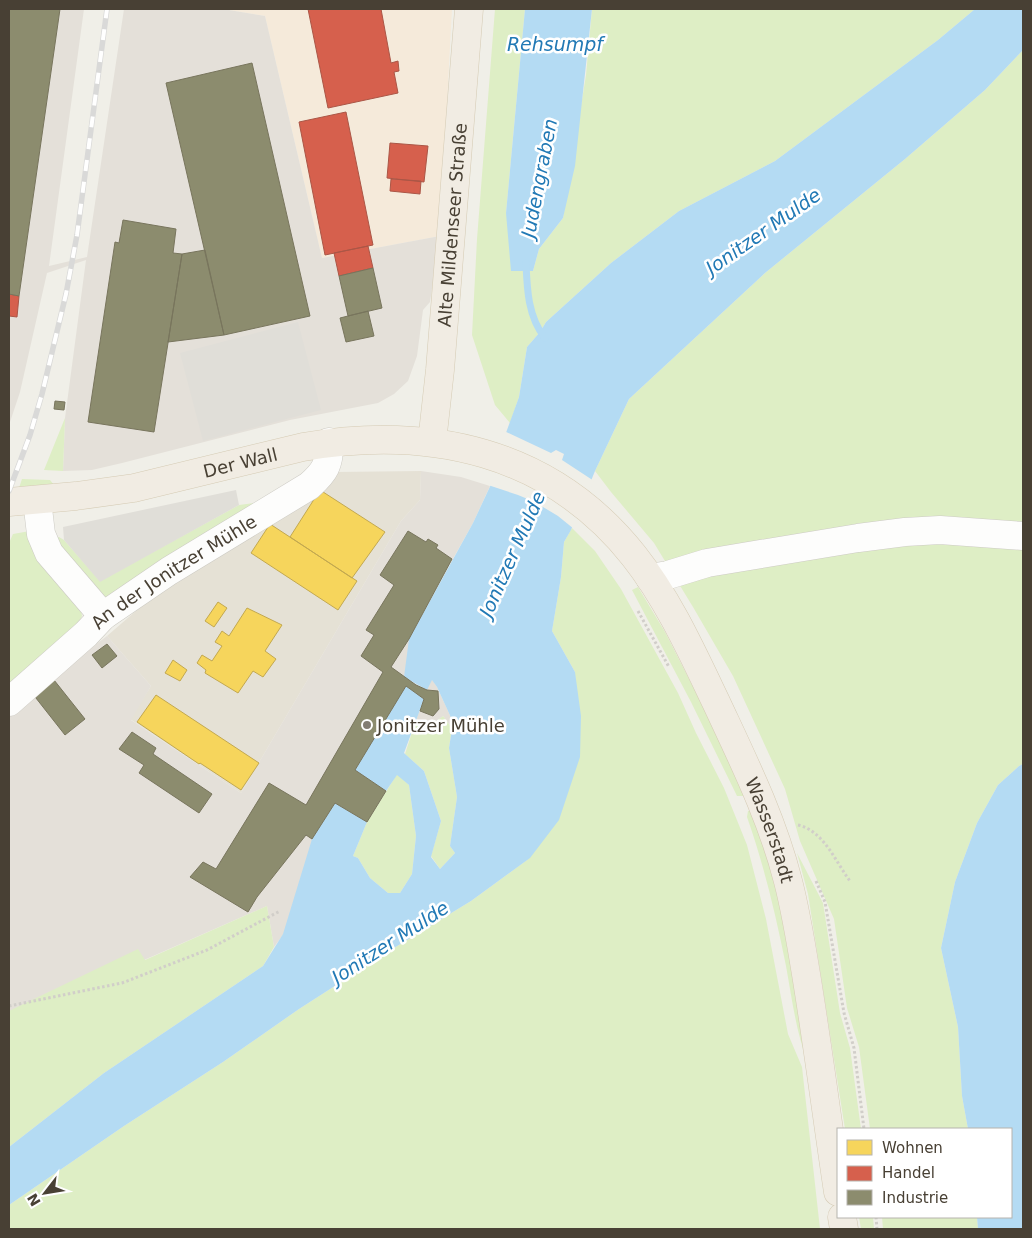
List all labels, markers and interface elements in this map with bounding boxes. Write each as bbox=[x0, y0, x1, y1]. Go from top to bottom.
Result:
water label: Rehsumpf bbox=[507, 33, 606, 55]
water label: Judengraben bbox=[516, 117, 561, 243]
street label: Alte Mildenseer Straße bbox=[433, 122, 470, 328]
water label: Jonitzer Mulde bbox=[698, 183, 825, 281]
street label: Der Wall bbox=[201, 443, 279, 481]
water label: Jonitzer Mulde bbox=[473, 488, 550, 624]
street label: An der Jonitzer Mühle bbox=[86, 510, 260, 633]
place label: Jonitzer Mühle bbox=[376, 715, 505, 736]
marker: Jonitzer Mühle bbox=[361, 719, 373, 731]
street label: Wasserstadt bbox=[741, 774, 799, 885]
water label: Jonitzer Mulde bbox=[324, 896, 453, 990]
legend bbox=[837, 1128, 1012, 1218]
text: Wohnen bbox=[882, 1139, 943, 1157]
text: Handel bbox=[882, 1164, 935, 1182]
north arrow bbox=[20, 1168, 70, 1218]
text: Industrie bbox=[882, 1189, 948, 1207]
text: N bbox=[24, 1191, 44, 1209]

